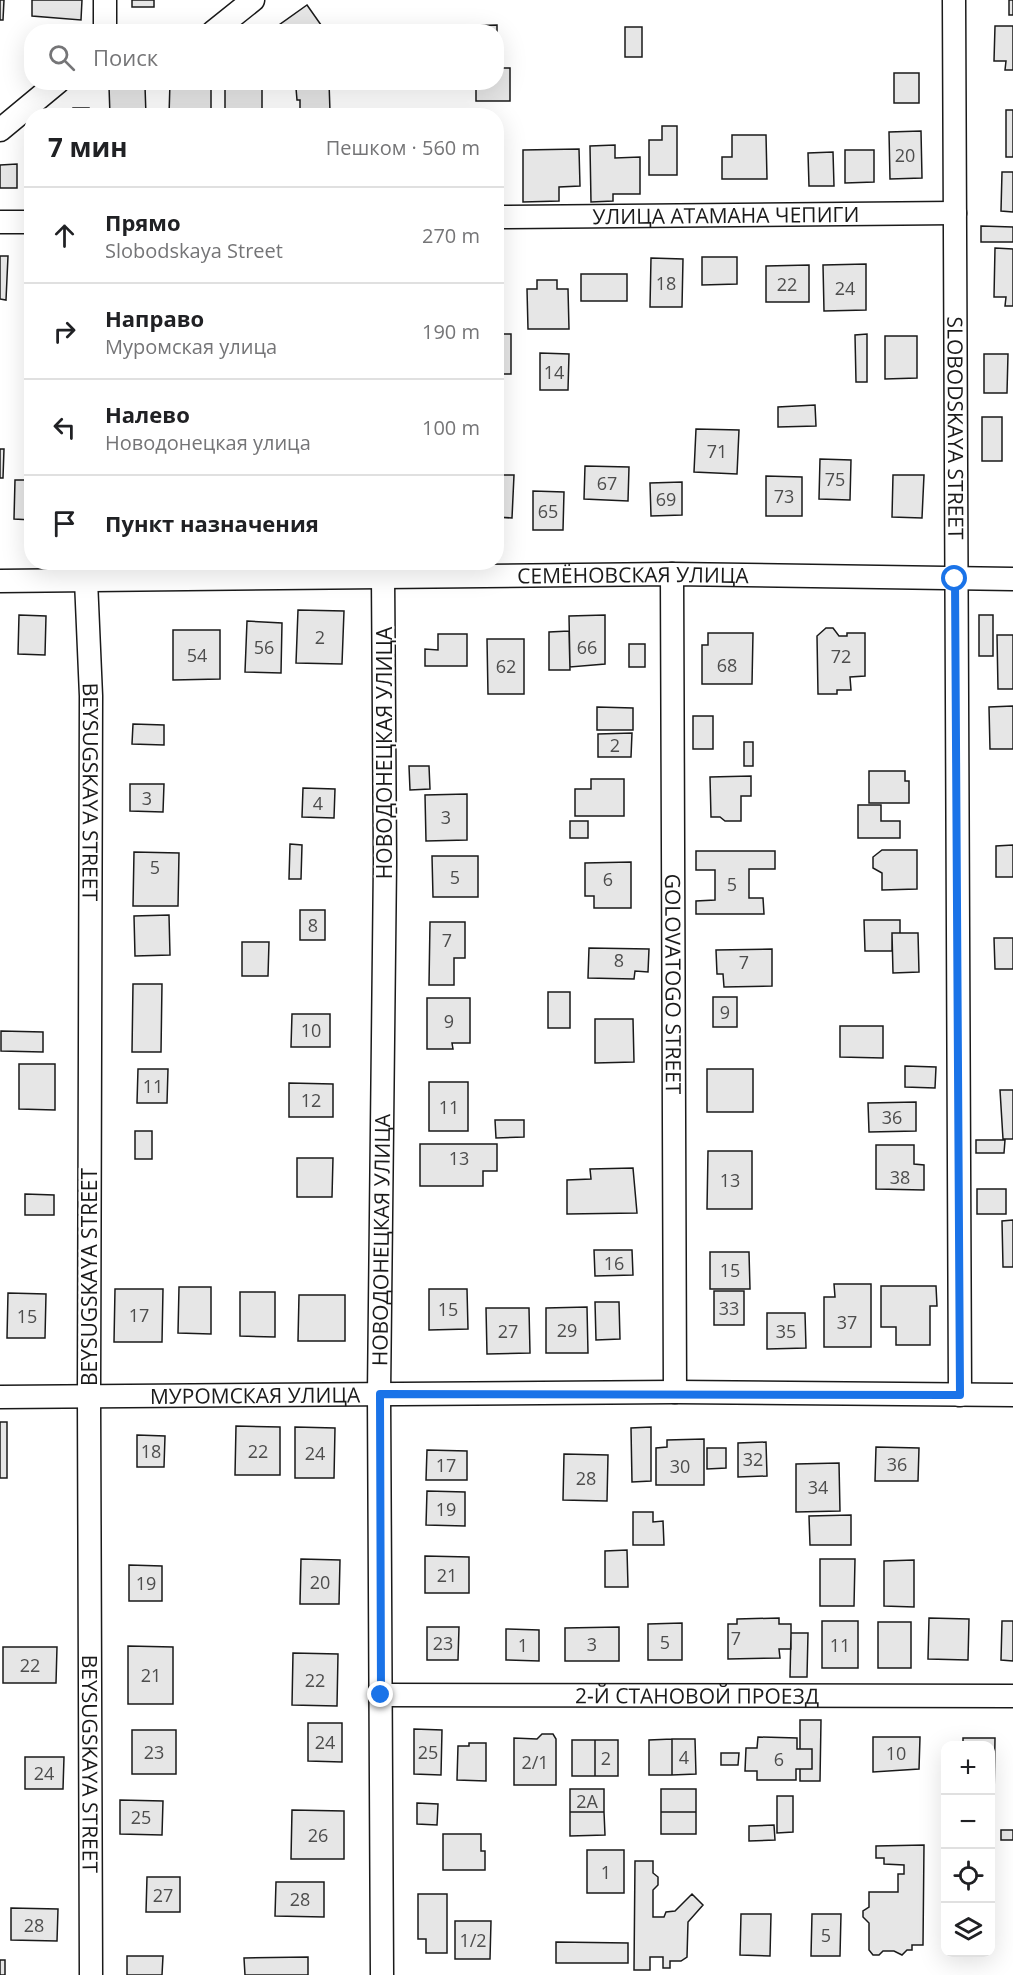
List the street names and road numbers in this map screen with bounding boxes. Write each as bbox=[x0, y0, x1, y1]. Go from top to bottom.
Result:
street label: УЛИЦА АТАМАНА ЧЕПИГИ bbox=[592, 200, 860, 230]
street label: SLOBODSKAYA STREET bbox=[941, 316, 970, 540]
street label: СЕМЁНОВСКАЯ УЛИЦА bbox=[517, 560, 750, 590]
street label: НОВОДОНЕЦКАЯ УЛИЦА bbox=[370, 626, 398, 879]
street label: BEYSUGSKAYA STREET bbox=[76, 682, 105, 901]
street label: GOLOVATOGO STREET bbox=[659, 874, 688, 1095]
street label: НОВОДОНЕЦКАЯ УЛИЦА bbox=[365, 1113, 396, 1366]
street label: BEYSUGSKAYA STREET bbox=[75, 1168, 103, 1386]
street label: МУРОМСКАЯ УЛИЦА bbox=[150, 1380, 361, 1410]
street label: BEYSUGSKAYA STREET bbox=[76, 1655, 105, 1873]
street label: 2-Й СТАНОВОЙ ПРОЕЗД bbox=[575, 1681, 819, 1710]

